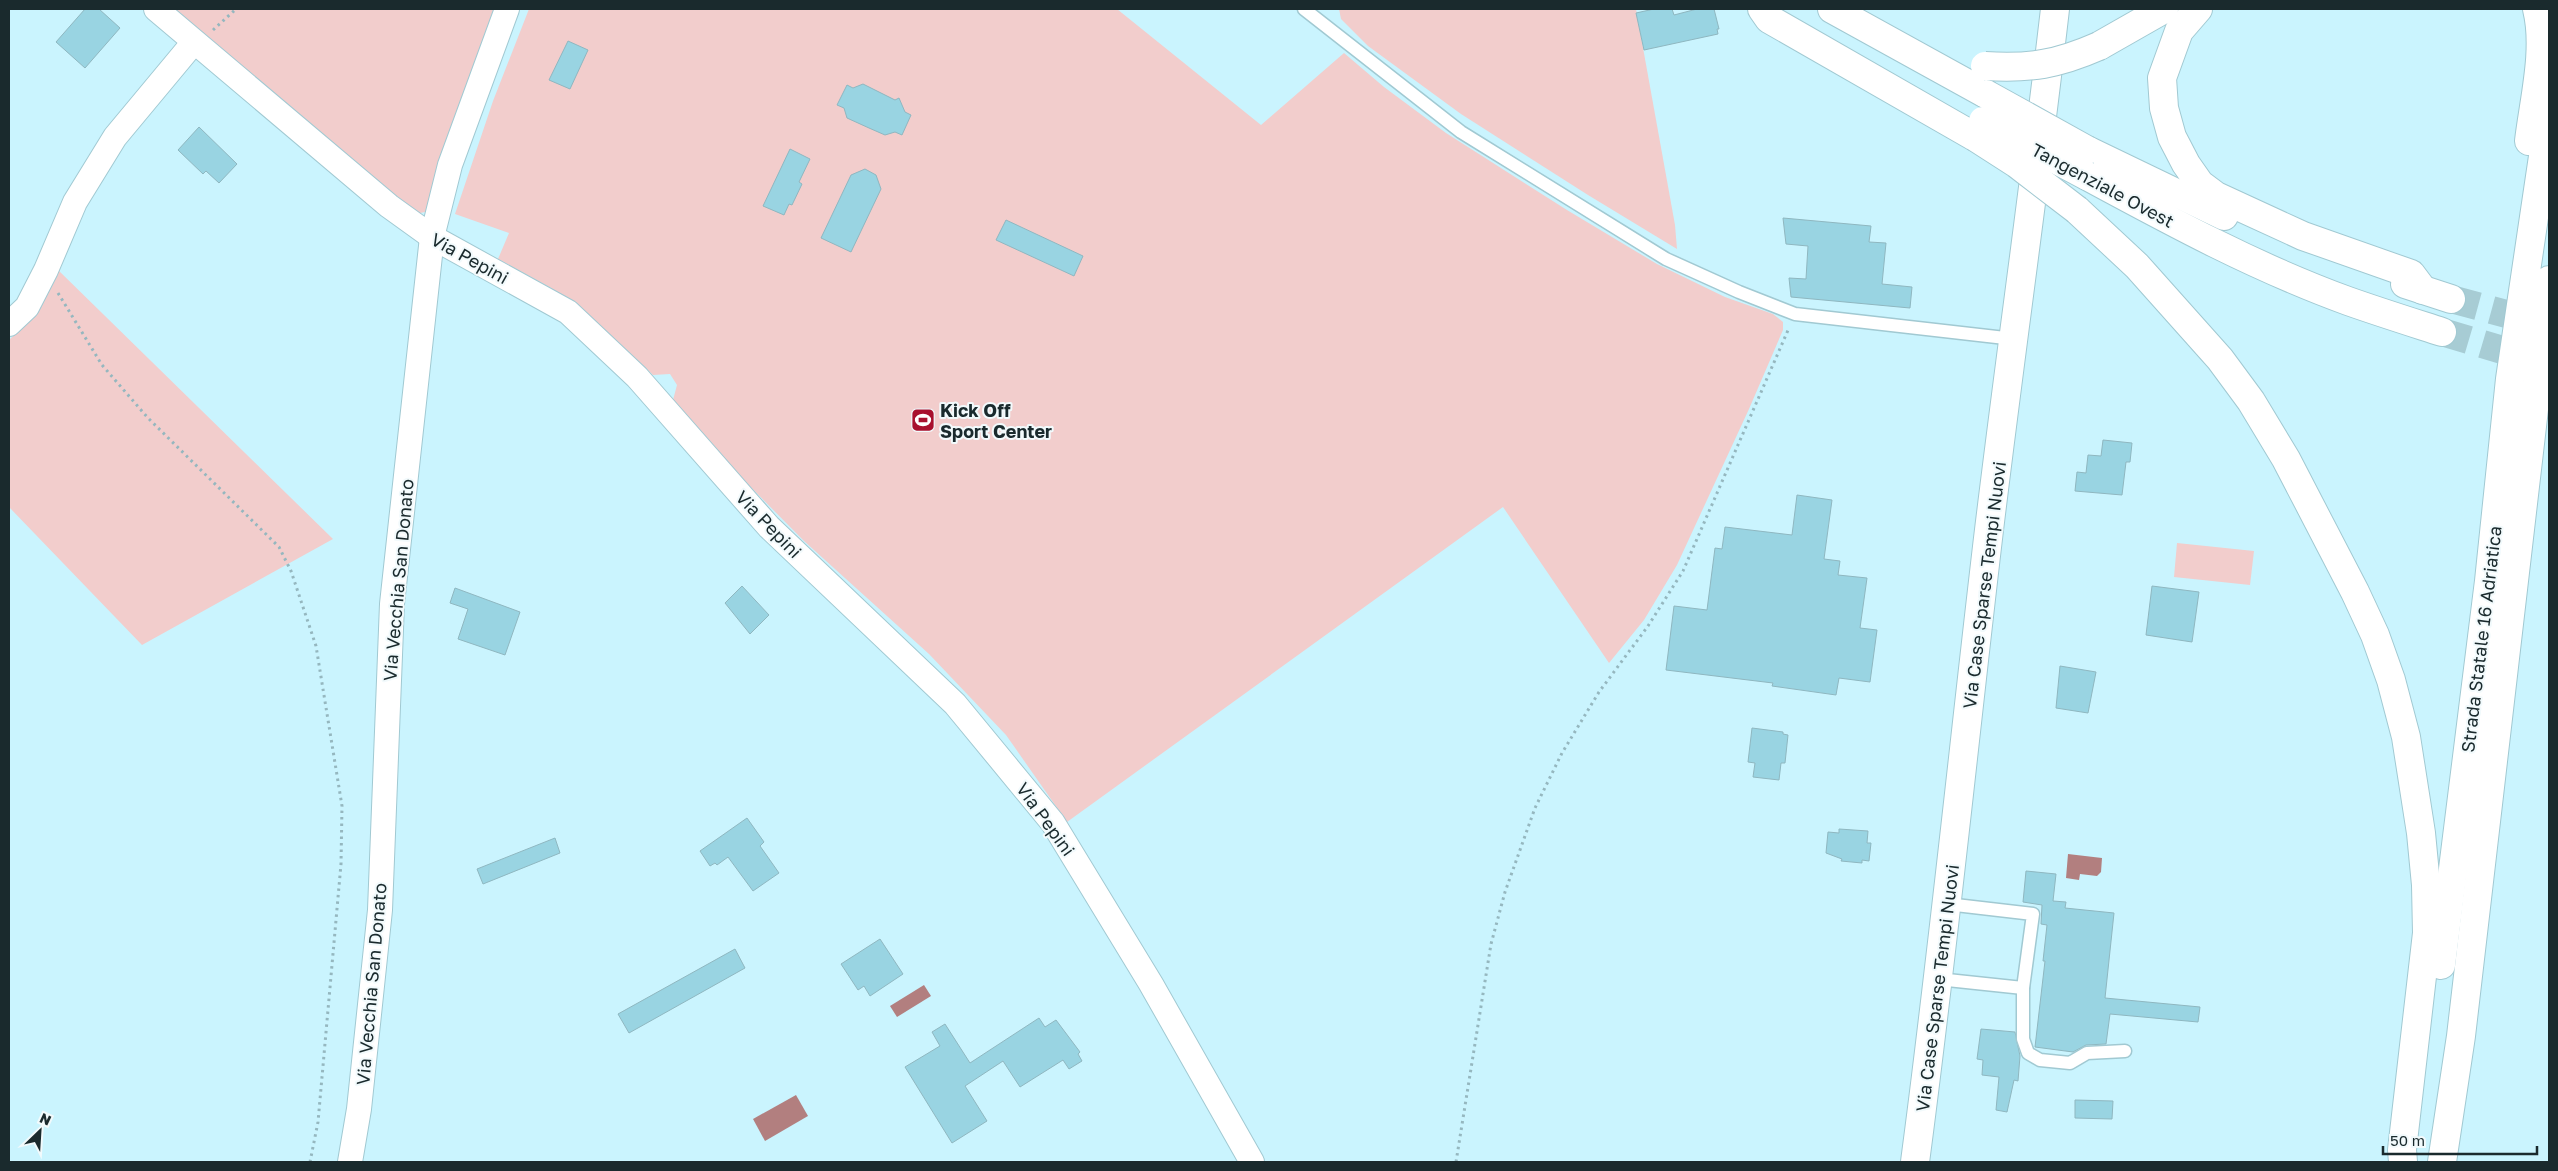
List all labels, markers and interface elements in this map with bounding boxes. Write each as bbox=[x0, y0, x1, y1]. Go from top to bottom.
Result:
street label: Tangenziale Ovest bbox=[2028, 138, 2178, 232]
street label: Via Pepini bbox=[427, 228, 513, 288]
place label: Kick Off Sport Center bbox=[940, 399, 1052, 442]
sports icon: Kick Off Sport Center bbox=[910, 407, 936, 433]
street label: Via Case Sparse Tempi Nuovi bbox=[1958, 460, 2010, 710]
street label: Via Vecchia San Donato bbox=[378, 478, 418, 682]
street label: Via Pepini bbox=[731, 486, 807, 562]
street label: Strada Statale 16 Adriatica bbox=[2456, 524, 2506, 754]
street label: Via Pepini bbox=[1012, 778, 1080, 860]
street label: Via Case Sparse Tempi Nuovi bbox=[1911, 863, 1963, 1113]
street label: Via Vecchia San Donato bbox=[351, 882, 391, 1086]
north arrow bbox=[15, 1106, 65, 1156]
text: N bbox=[37, 1109, 54, 1129]
scale bar bbox=[2383, 1124, 2537, 1156]
text: 50 m bbox=[2390, 1131, 2425, 1149]

